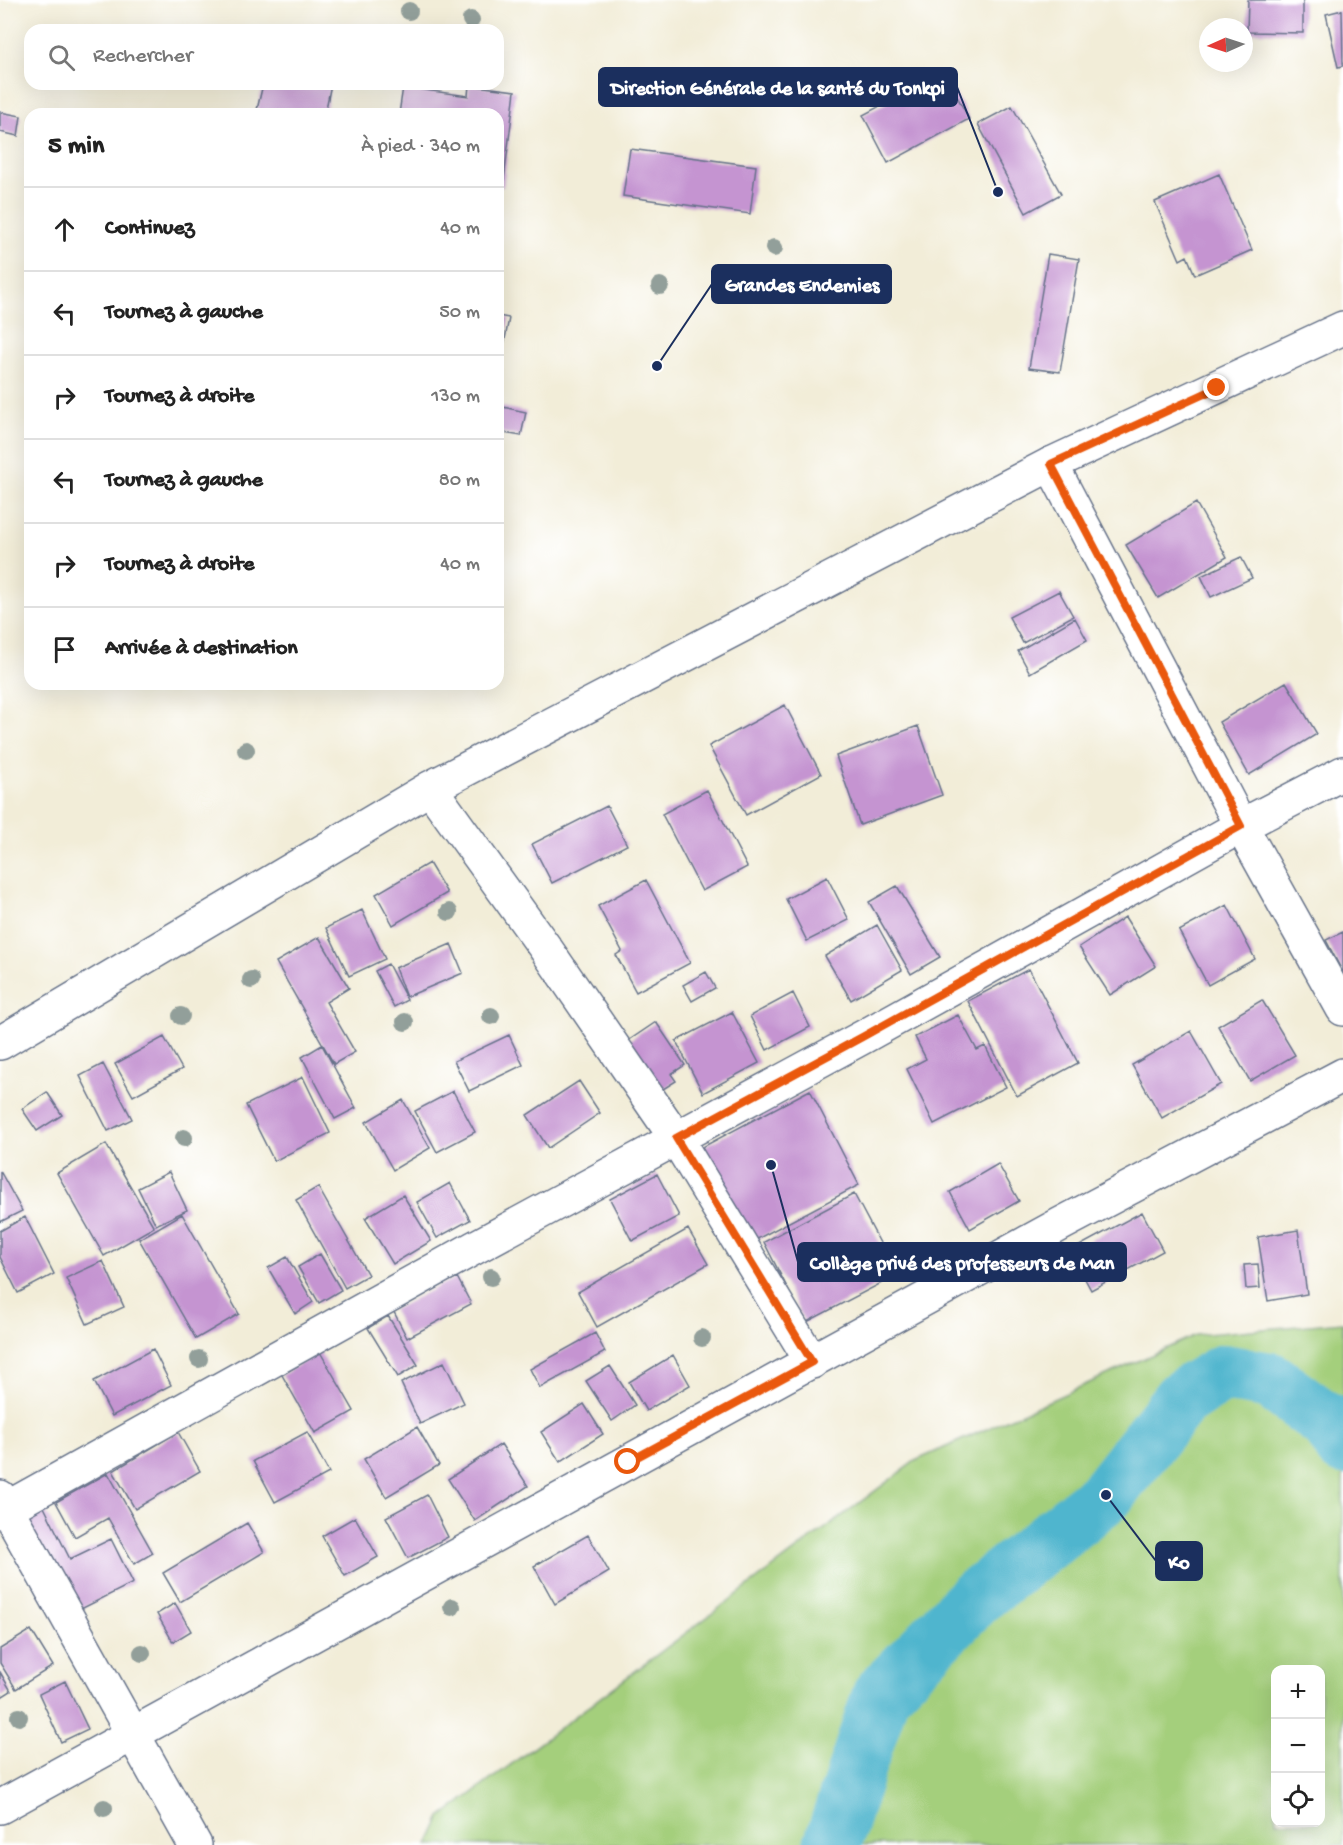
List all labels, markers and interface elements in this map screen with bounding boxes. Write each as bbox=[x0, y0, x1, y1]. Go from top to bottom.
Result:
north arrow bbox=[1199, 18, 1253, 72]
search box bbox=[24, 24, 504, 90]
icon: search bbox=[45, 41, 78, 74]
text: Rechercher bbox=[93, 44, 193, 70]
callout: Direction Générale de la santé du Tonkpi bbox=[599, 68, 957, 106]
text: Direction Générale de la santé du Tonkpi bbox=[609, 79, 945, 102]
text: 5 min bbox=[48, 132, 104, 163]
text: À pied · 340 m bbox=[361, 136, 480, 159]
icon: ahead bbox=[48, 213, 81, 246]
text: Continuez bbox=[105, 216, 194, 242]
text: 40 m bbox=[440, 218, 480, 241]
callout: Grandes Endemies bbox=[712, 265, 891, 303]
text: Grandes Endemies bbox=[725, 276, 881, 299]
icon: left bbox=[48, 297, 81, 330]
text: Tournez à gauche bbox=[105, 300, 263, 326]
text: 50 m bbox=[439, 302, 480, 325]
route end bbox=[1203, 374, 1229, 400]
icon: right bbox=[48, 381, 81, 414]
text: Tournez à droite bbox=[105, 384, 254, 410]
text: 130 m bbox=[431, 386, 480, 409]
icon: left bbox=[48, 465, 81, 498]
text: Tournez à gauche bbox=[105, 468, 263, 494]
text: 80 m bbox=[439, 470, 480, 493]
icon: right bbox=[48, 549, 81, 582]
text: Tournez à droite bbox=[105, 552, 254, 578]
text: 40 m bbox=[440, 554, 480, 577]
icon: arrive bbox=[48, 633, 81, 666]
text: Arrivée à destination bbox=[105, 636, 298, 662]
callout: Collège privé des professeurs de Man bbox=[798, 1243, 1126, 1281]
text: Collège privé des professeurs de Man bbox=[809, 1254, 1115, 1277]
route start bbox=[614, 1448, 640, 1474]
callout: Ko bbox=[1156, 1542, 1202, 1580]
text: Ko bbox=[1167, 1553, 1190, 1576]
map controls bbox=[1271, 1665, 1325, 1827]
button: + bbox=[1271, 1665, 1325, 1719]
button: − bbox=[1271, 1719, 1325, 1773]
button: locate bbox=[1271, 1773, 1325, 1827]

